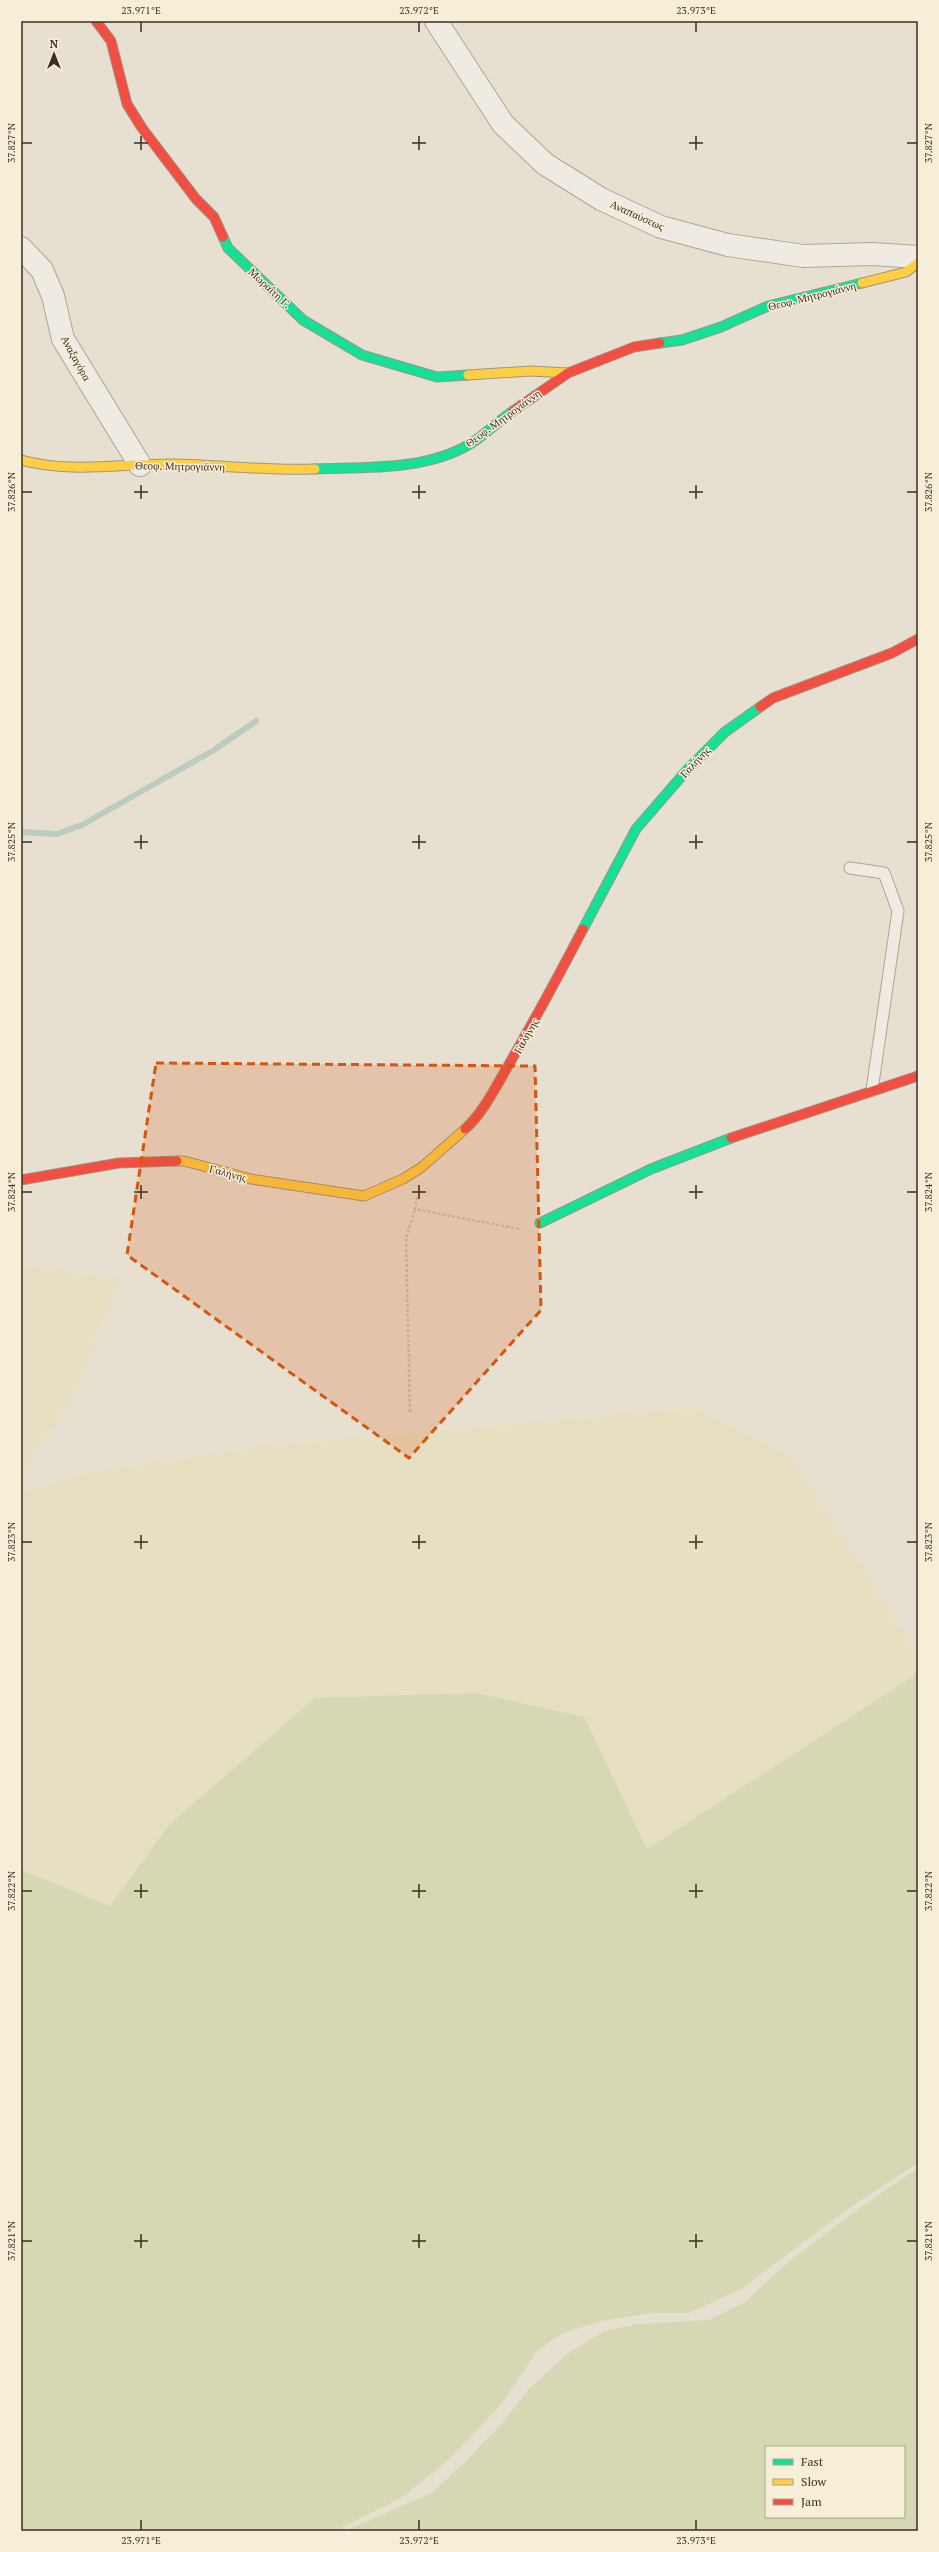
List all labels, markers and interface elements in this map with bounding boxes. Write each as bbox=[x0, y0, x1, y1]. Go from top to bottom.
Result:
text: 23.971°E bbox=[121, 4, 161, 17]
text: 23.972°E bbox=[399, 4, 439, 17]
text: 23.973°E bbox=[676, 4, 716, 17]
north arrow bbox=[34, 34, 74, 74]
text: N bbox=[50, 37, 59, 51]
text: 37.827°N bbox=[5, 122, 18, 163]
text: 37.827°N bbox=[922, 122, 935, 163]
street label: Αναπαύσεως bbox=[608, 197, 667, 233]
street label: Μωραΐτη Γ. bbox=[246, 265, 294, 311]
street label: Θεοφ. Μητρογιάννη bbox=[767, 278, 858, 314]
street label: Αναξαγόρα bbox=[58, 333, 94, 383]
street label: Θεοφ. Μητρογιάννη bbox=[462, 386, 544, 450]
street label: Θεοφ. Μητρογιάννη bbox=[135, 458, 225, 474]
text: 37.826°N bbox=[5, 471, 18, 512]
text: 37.826°N bbox=[922, 471, 935, 512]
street label: Γαλήνης bbox=[677, 743, 714, 781]
text: 37.825°N bbox=[5, 821, 18, 862]
text: 37.825°N bbox=[922, 821, 935, 862]
street label: Γαλήνης bbox=[510, 1015, 542, 1056]
street label: Γαλήνης bbox=[208, 1161, 249, 1185]
text: 37.824°N bbox=[5, 1171, 18, 1212]
text: 37.824°N bbox=[922, 1171, 935, 1212]
text: 37.823°N bbox=[5, 1521, 18, 1562]
text: 37.823°N bbox=[922, 1521, 935, 1562]
text: 37.822°N bbox=[5, 1870, 18, 1911]
text: 37.822°N bbox=[922, 1870, 935, 1911]
text: 37.821°N bbox=[5, 2220, 18, 2261]
text: 37.821°N bbox=[922, 2220, 935, 2261]
legend bbox=[765, 2446, 905, 2518]
text: Fast bbox=[801, 2454, 824, 2469]
text: Slow bbox=[801, 2474, 827, 2489]
text: Jam bbox=[801, 2494, 822, 2509]
text: 23.971°E bbox=[121, 2534, 161, 2547]
text: 23.972°E bbox=[399, 2534, 439, 2547]
text: 23.973°E bbox=[676, 2534, 716, 2547]

